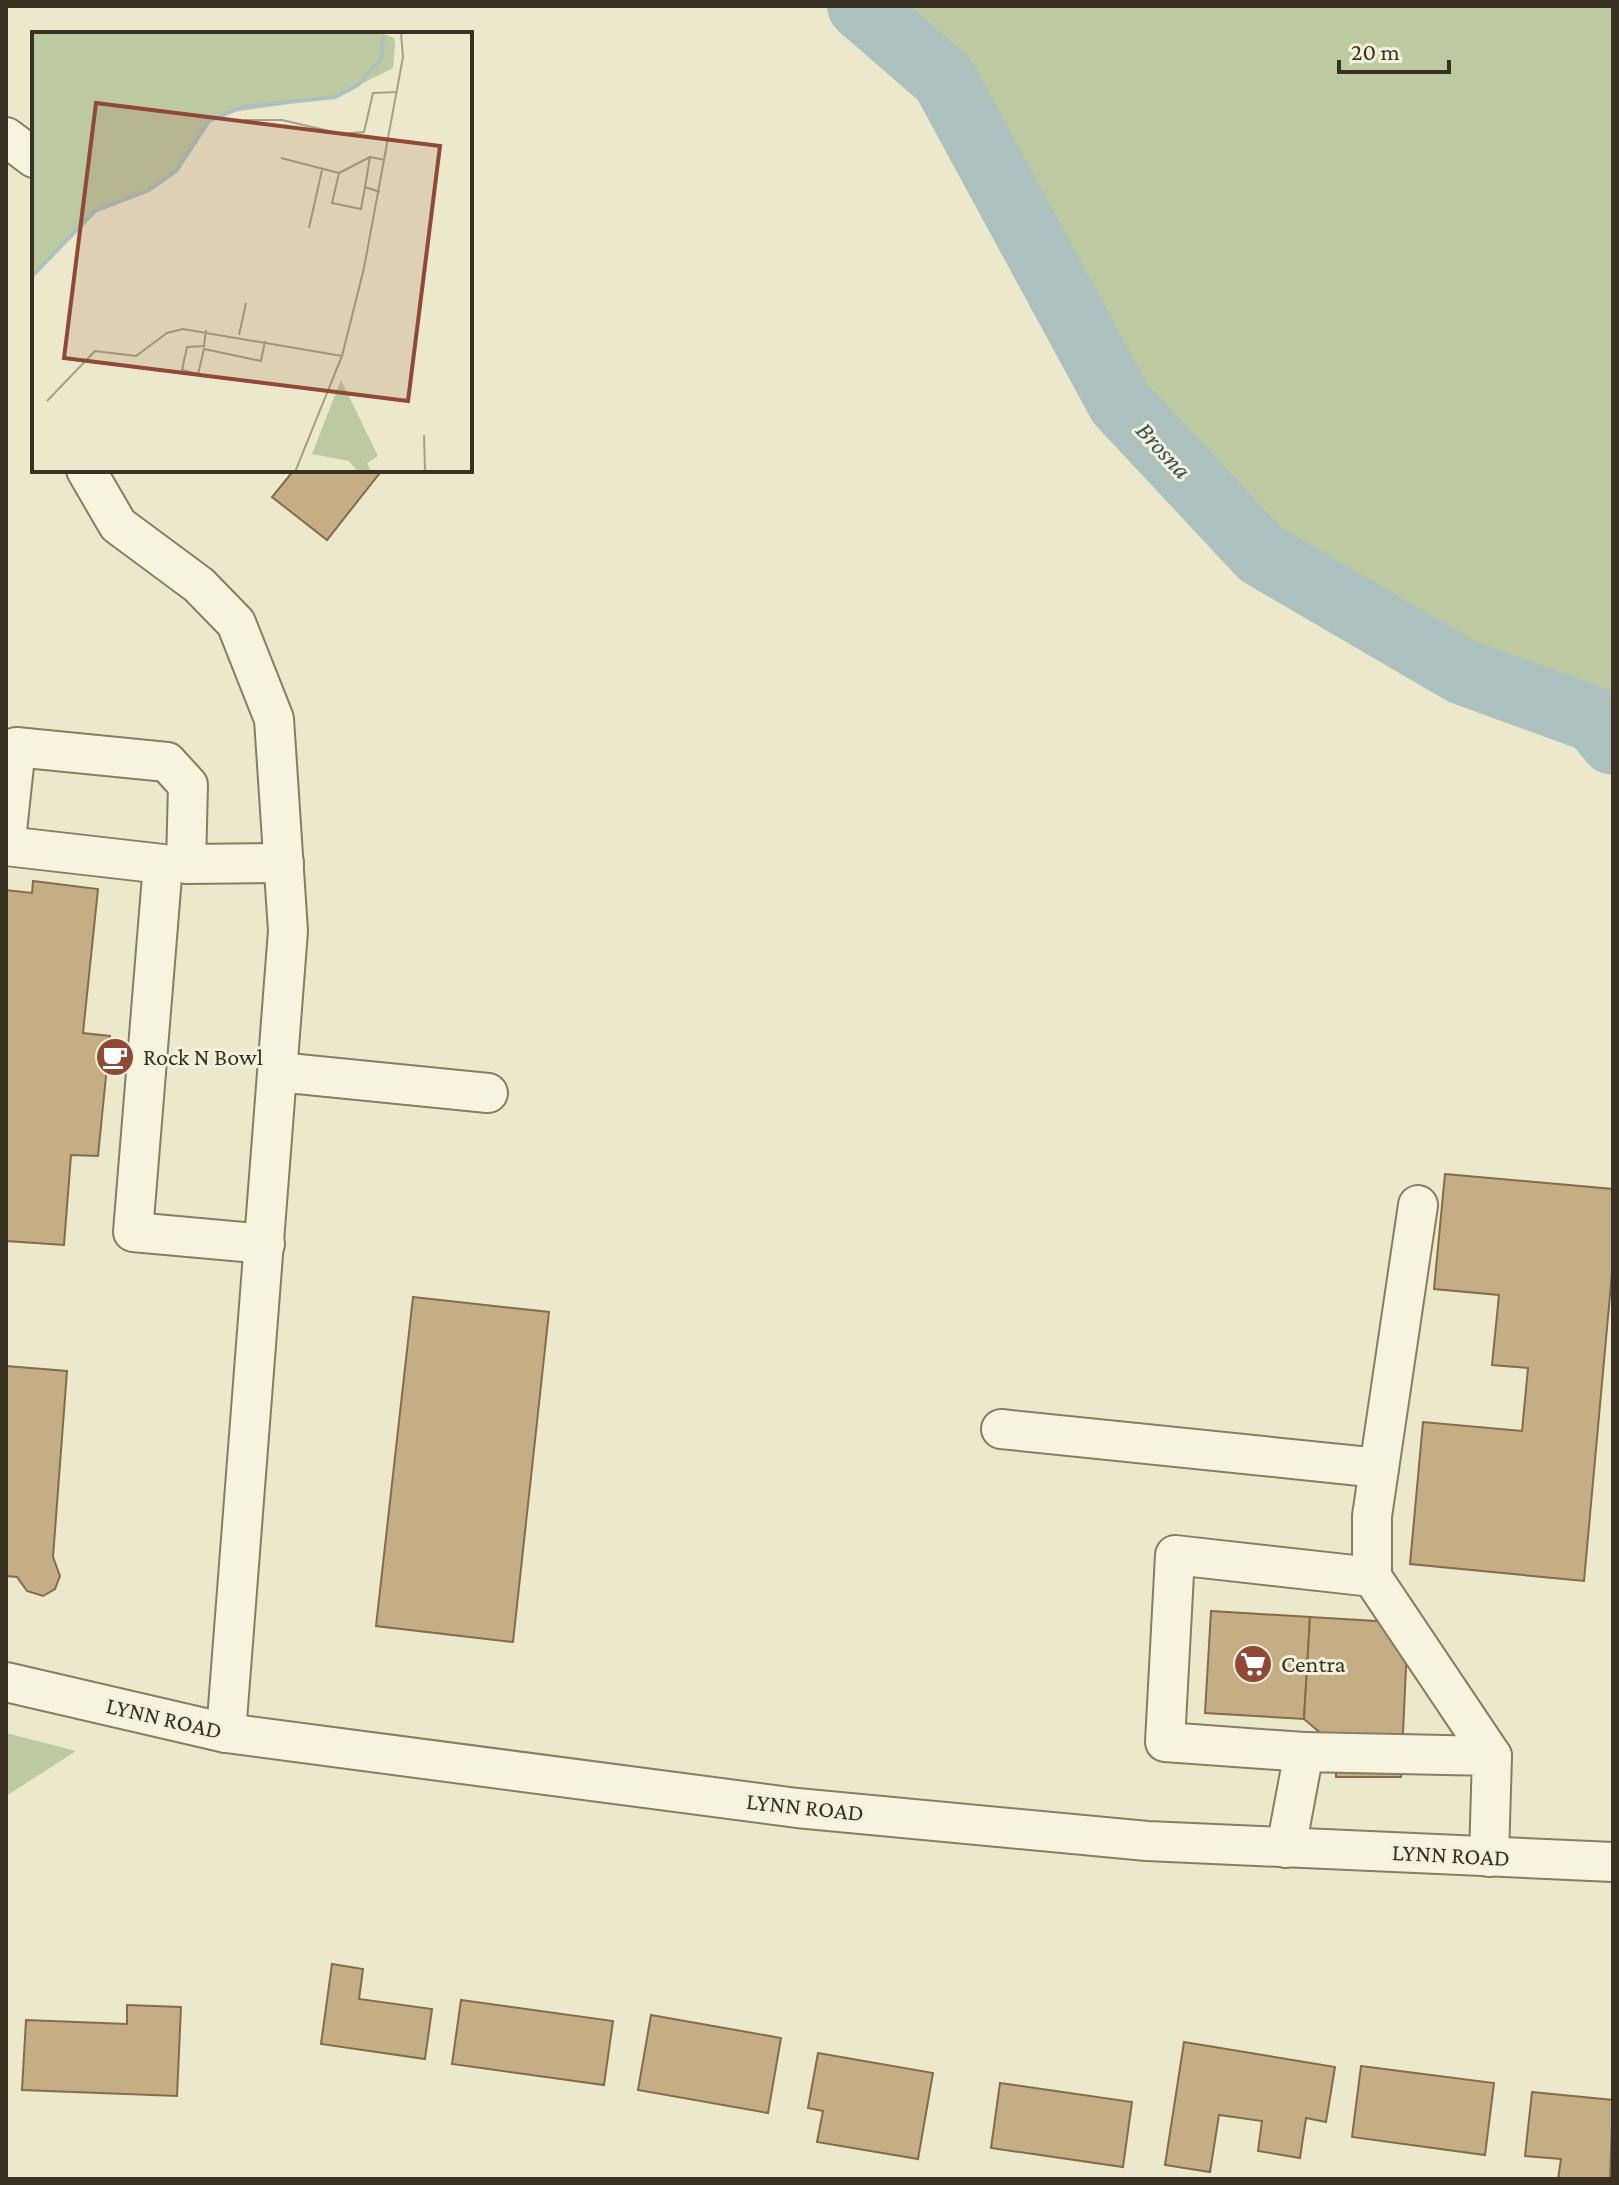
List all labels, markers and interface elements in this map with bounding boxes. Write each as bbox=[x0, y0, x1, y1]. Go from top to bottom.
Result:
scale bar bbox=[1339, 24, 1449, 74]
inset map bbox=[32, 32, 472, 472]
text: 20 m bbox=[1351, 38, 1400, 65]
water label: Brosna bbox=[1130, 416, 1197, 485]
cafe icon: Rock N Bowl bbox=[94, 1036, 136, 1078]
place label: Rock N Bowl bbox=[143, 1043, 263, 1070]
supermarket icon: Centra bbox=[1232, 1643, 1274, 1685]
place label: Centra bbox=[1281, 1650, 1346, 1677]
street label: LYNN ROAD bbox=[104, 1691, 225, 1744]
street label: LYNN ROAD bbox=[745, 1787, 865, 1826]
street label: LYNN ROAD bbox=[1391, 1838, 1511, 1871]

